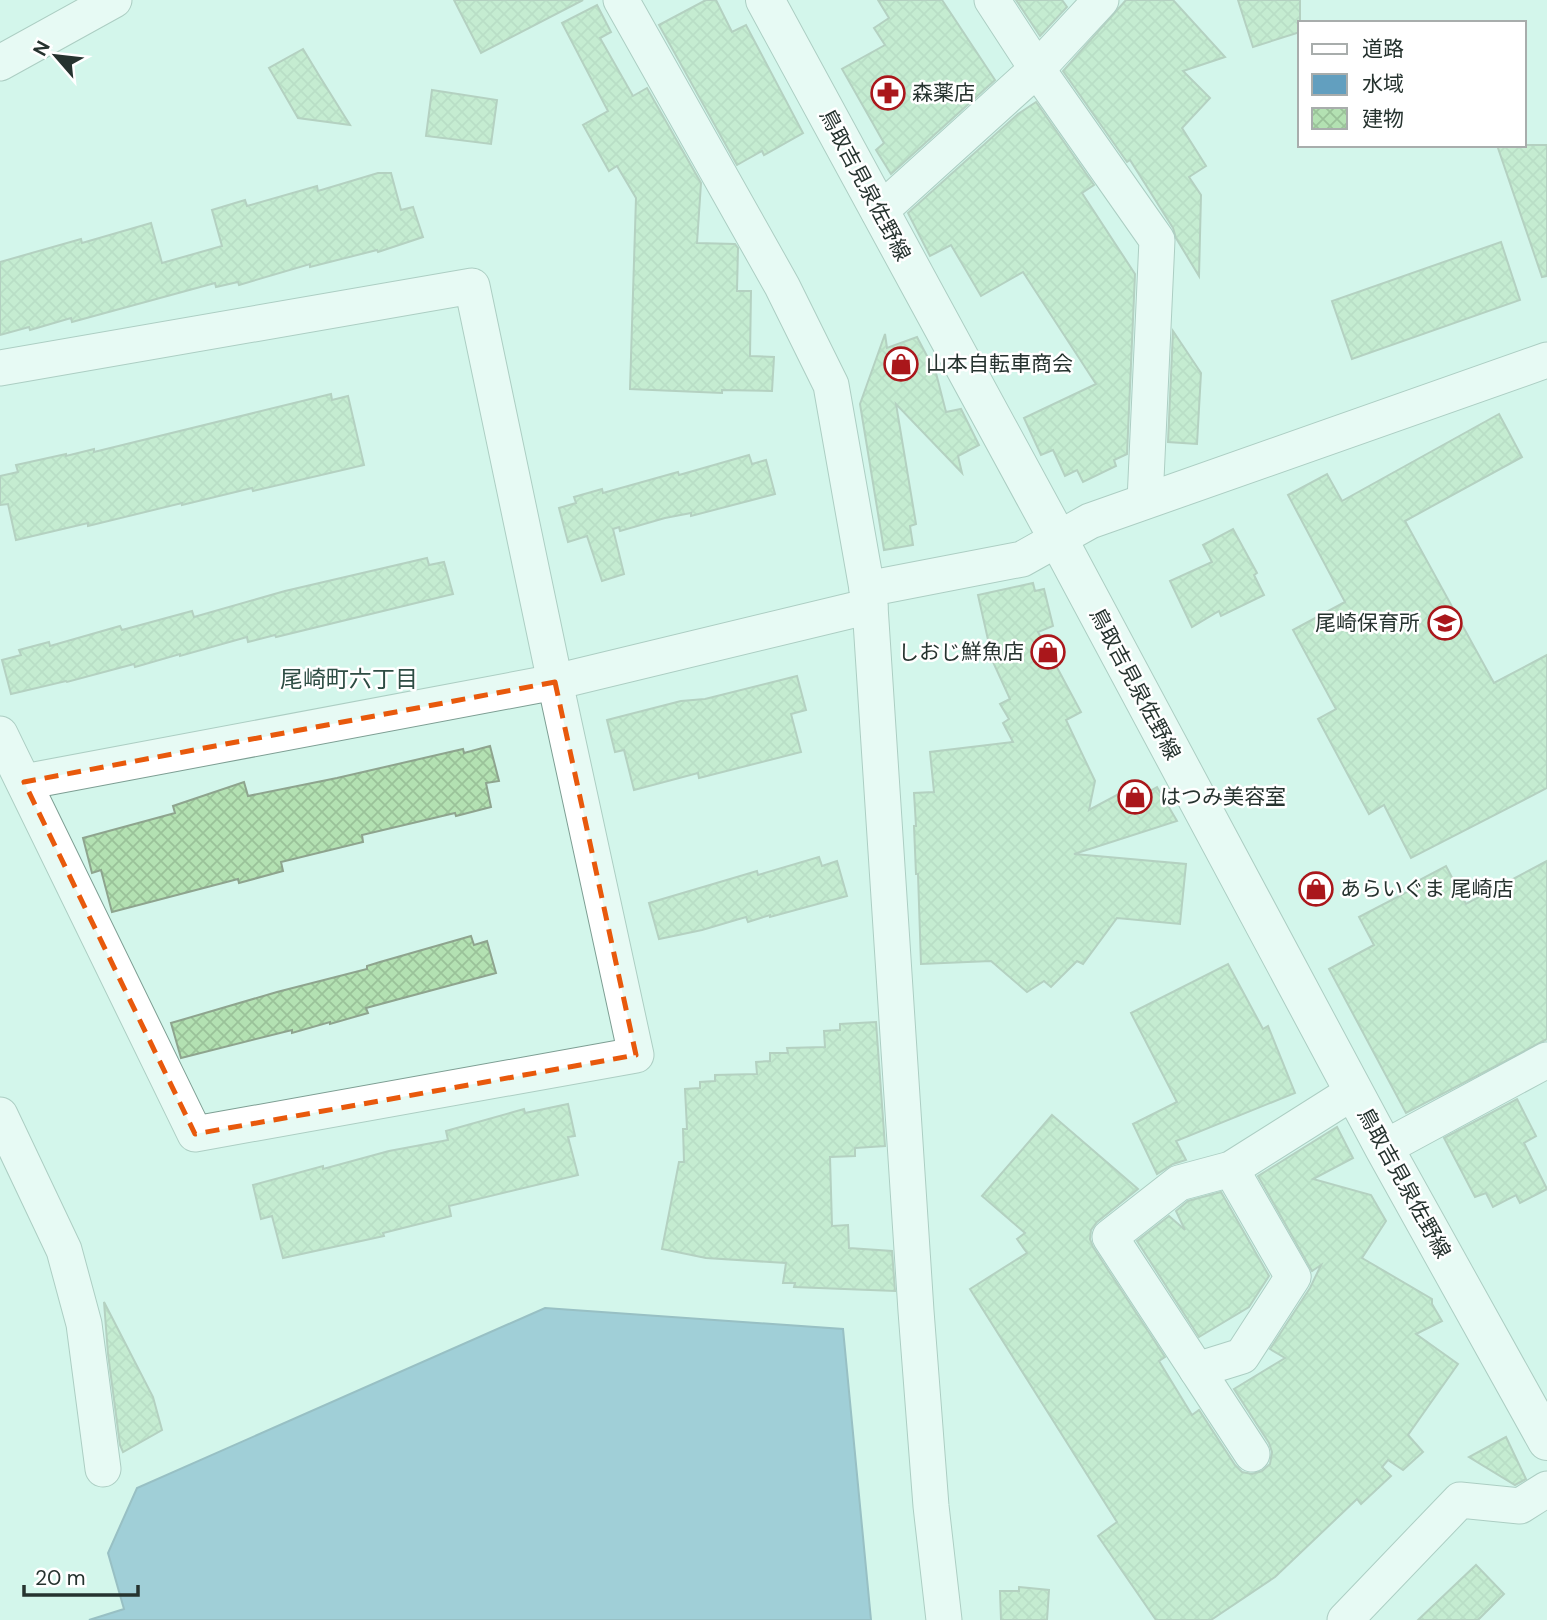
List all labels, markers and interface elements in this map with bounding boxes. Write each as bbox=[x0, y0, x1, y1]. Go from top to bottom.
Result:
north arrow bbox=[21, 21, 91, 91]
legend bbox=[1298, 21, 1526, 147]
text: 道路 bbox=[1362, 35, 1404, 63]
text: N bbox=[27, 36, 56, 60]
text: 水域 bbox=[1362, 70, 1404, 98]
pharmacy icon: 森薬店 bbox=[869, 74, 907, 112]
place label: 森薬店 bbox=[912, 79, 975, 107]
street label: 鳥取吉見泉佐野線 bbox=[813, 104, 917, 266]
text: 建物 bbox=[1362, 105, 1404, 133]
shop icon: 山本自転車商会 bbox=[882, 345, 920, 383]
place label: 山本自転車商会 bbox=[926, 350, 1073, 378]
street label: 鳥取吉見泉佐野線 bbox=[1083, 603, 1187, 765]
school or university icon: 尾崎保育所 bbox=[1426, 604, 1464, 642]
place label: 尾崎保育所 bbox=[1315, 609, 1420, 637]
shop icon: しおじ鮮魚店 bbox=[1029, 633, 1067, 671]
place label: しおじ鮮魚店 bbox=[898, 638, 1024, 666]
district label: 尾崎町六丁目 bbox=[280, 664, 418, 694]
shop icon: はつみ美容室 bbox=[1116, 778, 1154, 816]
place label: はつみ美容室 bbox=[1160, 783, 1286, 811]
shop icon: あらいぐま 尾崎店 bbox=[1297, 870, 1335, 908]
place label: あらいぐま 尾崎店 bbox=[1340, 875, 1514, 903]
street label: 鳥取吉見泉佐野線 bbox=[1351, 1103, 1457, 1263]
scale bar bbox=[24, 1554, 138, 1598]
text: 20 m bbox=[35, 1564, 86, 1592]

